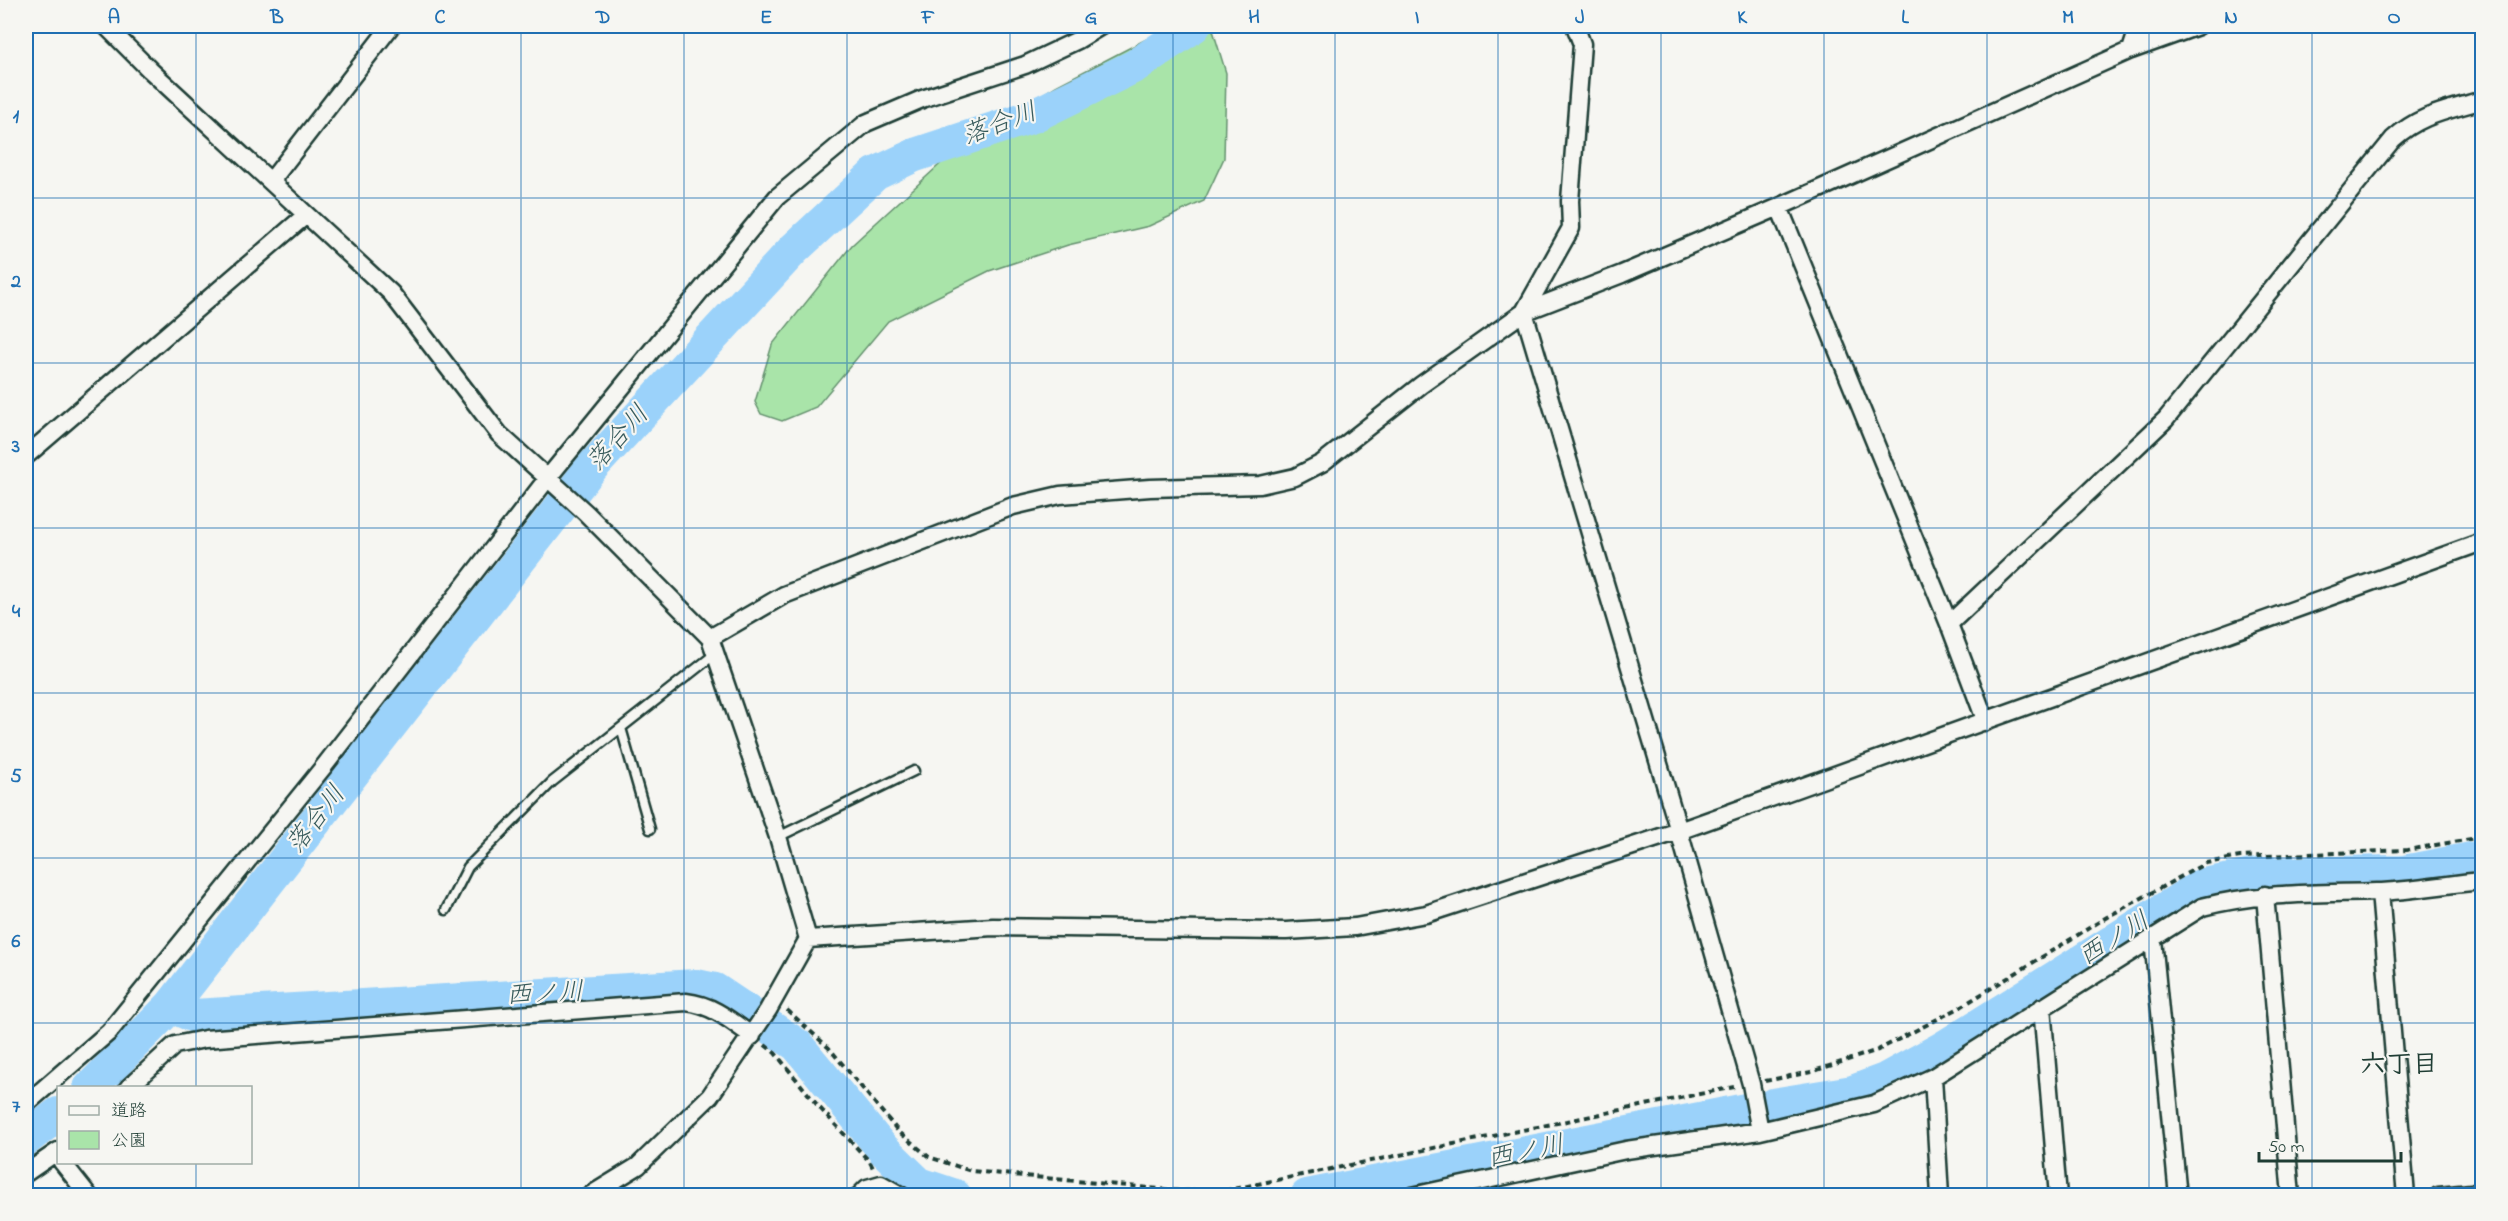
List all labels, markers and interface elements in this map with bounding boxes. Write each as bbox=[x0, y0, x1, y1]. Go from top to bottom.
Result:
text: A bbox=[108, 4, 120, 33]
text: B bbox=[269, 4, 284, 33]
text: C bbox=[435, 4, 446, 33]
text: D bbox=[595, 4, 610, 33]
text: E bbox=[760, 4, 772, 33]
text: F bbox=[921, 4, 935, 33]
text: G bbox=[1085, 4, 1098, 33]
text: H bbox=[1248, 4, 1260, 33]
text: I bbox=[1415, 4, 1420, 33]
text: J bbox=[1575, 4, 1585, 33]
text: K bbox=[1737, 4, 1748, 33]
text: L bbox=[1901, 4, 1909, 33]
text: M bbox=[2062, 4, 2074, 33]
text: N bbox=[2224, 4, 2238, 33]
text: O bbox=[2387, 4, 2401, 33]
water label: 落合川 bbox=[957, 94, 1043, 156]
text: 1 bbox=[13, 103, 20, 132]
text: 2 bbox=[10, 268, 21, 297]
water label: 落合川 bbox=[579, 397, 659, 481]
text: 3 bbox=[11, 433, 20, 462]
text: 4 bbox=[12, 598, 21, 627]
text: 5 bbox=[10, 763, 22, 792]
water label: 落合川 bbox=[278, 778, 356, 862]
water label: 西ノ川 bbox=[2072, 903, 2158, 977]
text: 6 bbox=[12, 928, 21, 957]
water label: 西ノ川 bbox=[505, 974, 585, 1016]
district label: 六丁目 bbox=[2360, 1047, 2438, 1085]
legend bbox=[57, 1086, 252, 1164]
text: 7 bbox=[12, 1093, 21, 1122]
text: 道路 bbox=[111, 1099, 147, 1125]
scale bar bbox=[2259, 1125, 2402, 1163]
water label: 西ノ川 bbox=[1484, 1127, 1568, 1179]
text: 公園 bbox=[111, 1129, 147, 1155]
text: 50 m bbox=[2268, 1135, 2305, 1161]

